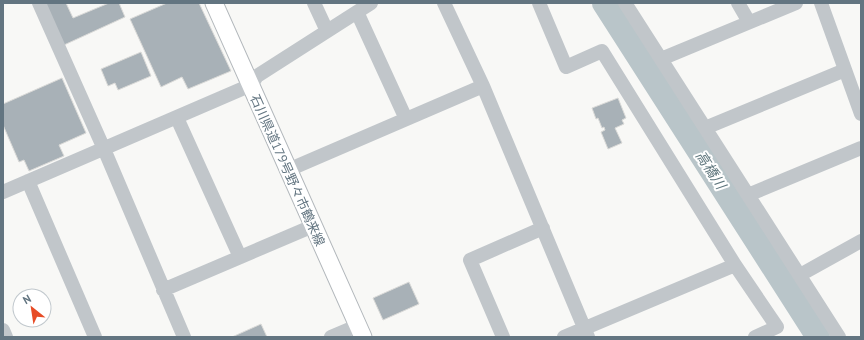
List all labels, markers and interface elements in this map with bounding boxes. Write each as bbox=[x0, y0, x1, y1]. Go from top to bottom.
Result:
street label: 石川県道179号野々市鶴来線 bbox=[246, 92, 329, 249]
water label: 高橋川 bbox=[692, 147, 731, 194]
north arrow bbox=[12, 288, 52, 328]
text: N bbox=[20, 291, 34, 307]

